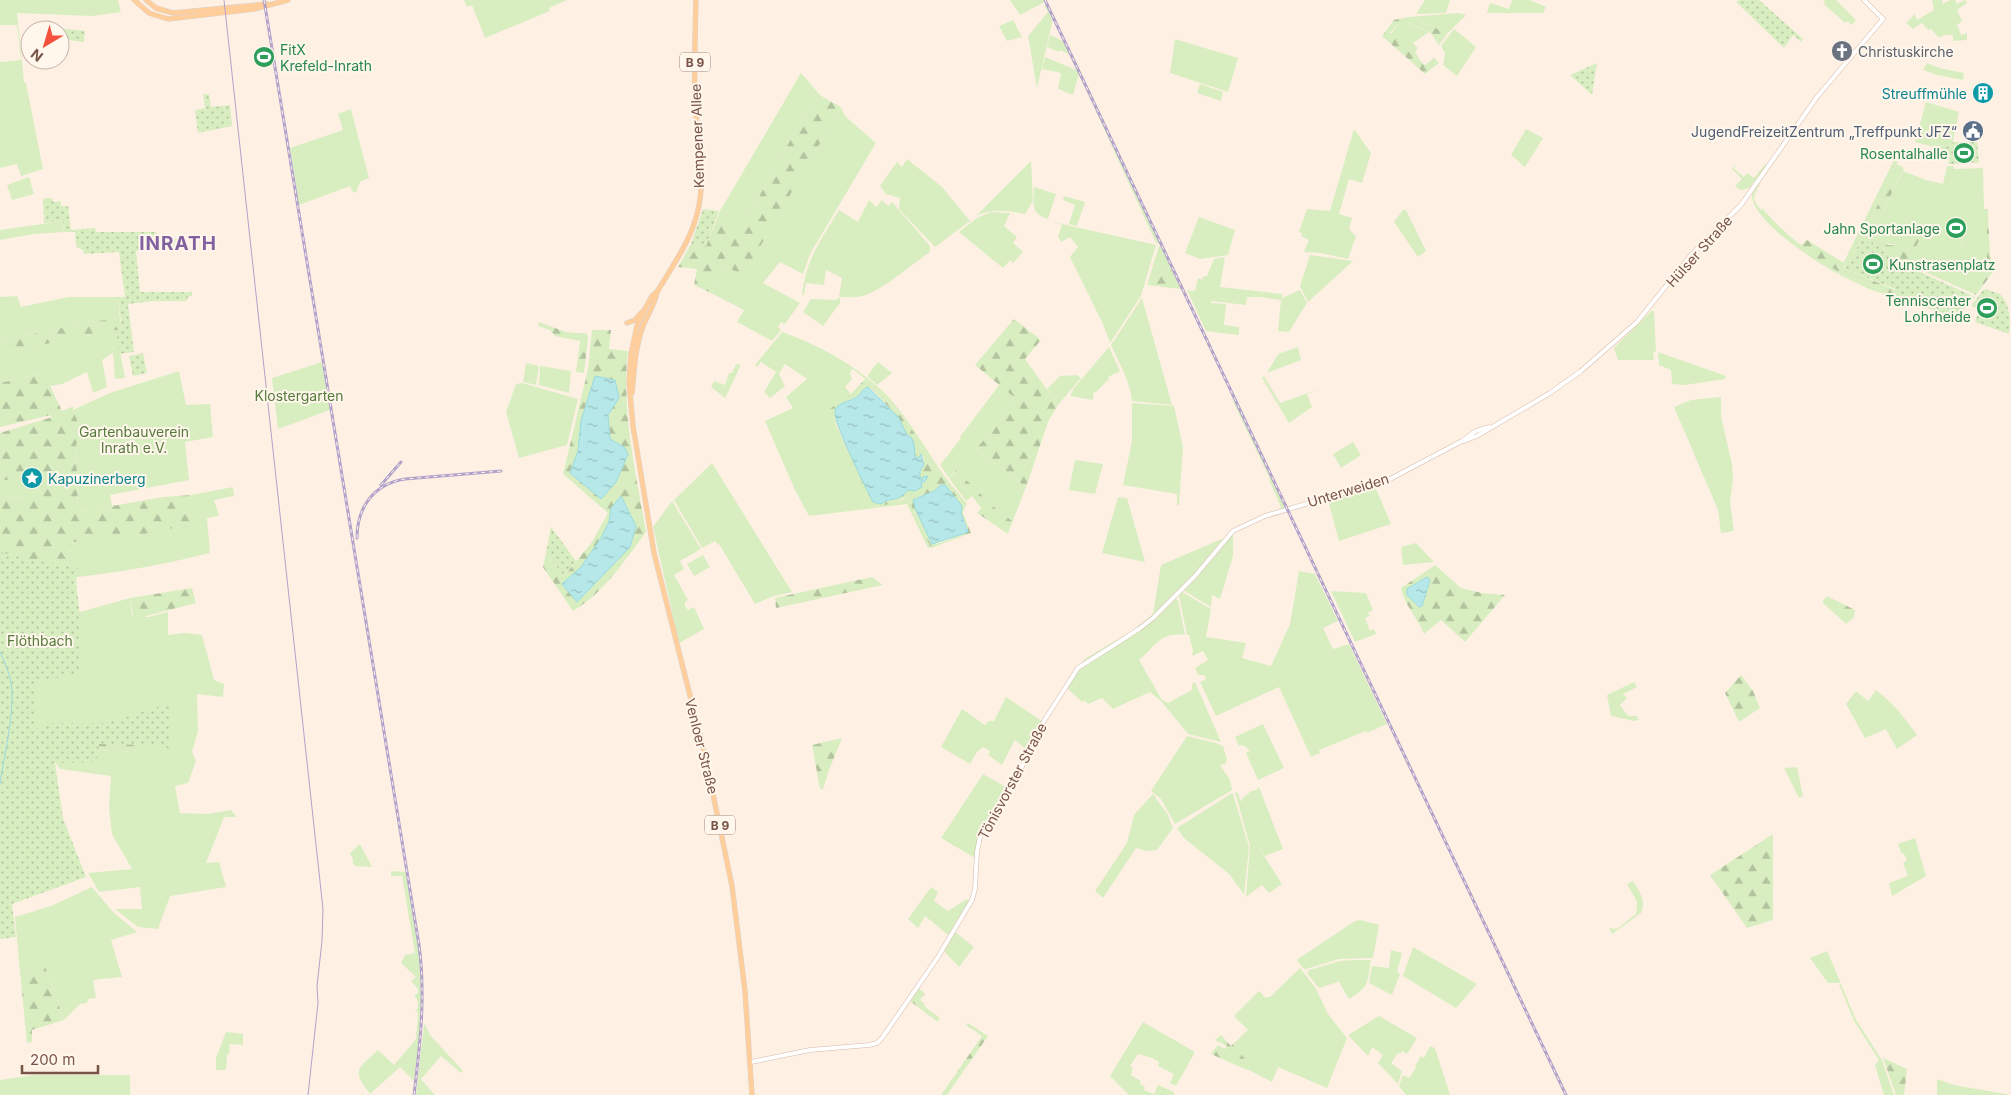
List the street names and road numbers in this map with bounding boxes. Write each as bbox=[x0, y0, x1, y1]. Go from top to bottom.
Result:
road number: B 9 bbox=[680, 52, 710, 72]
street label: Kempener Allee bbox=[687, 84, 707, 188]
street label: Hülser Straße bbox=[1662, 212, 1736, 290]
street label: Unterweiden bbox=[1305, 470, 1391, 510]
street label: Venloer Straße bbox=[682, 696, 722, 796]
street label: Tönisvorster Straße bbox=[974, 720, 1050, 842]
road number: B 9 bbox=[705, 816, 735, 834]

